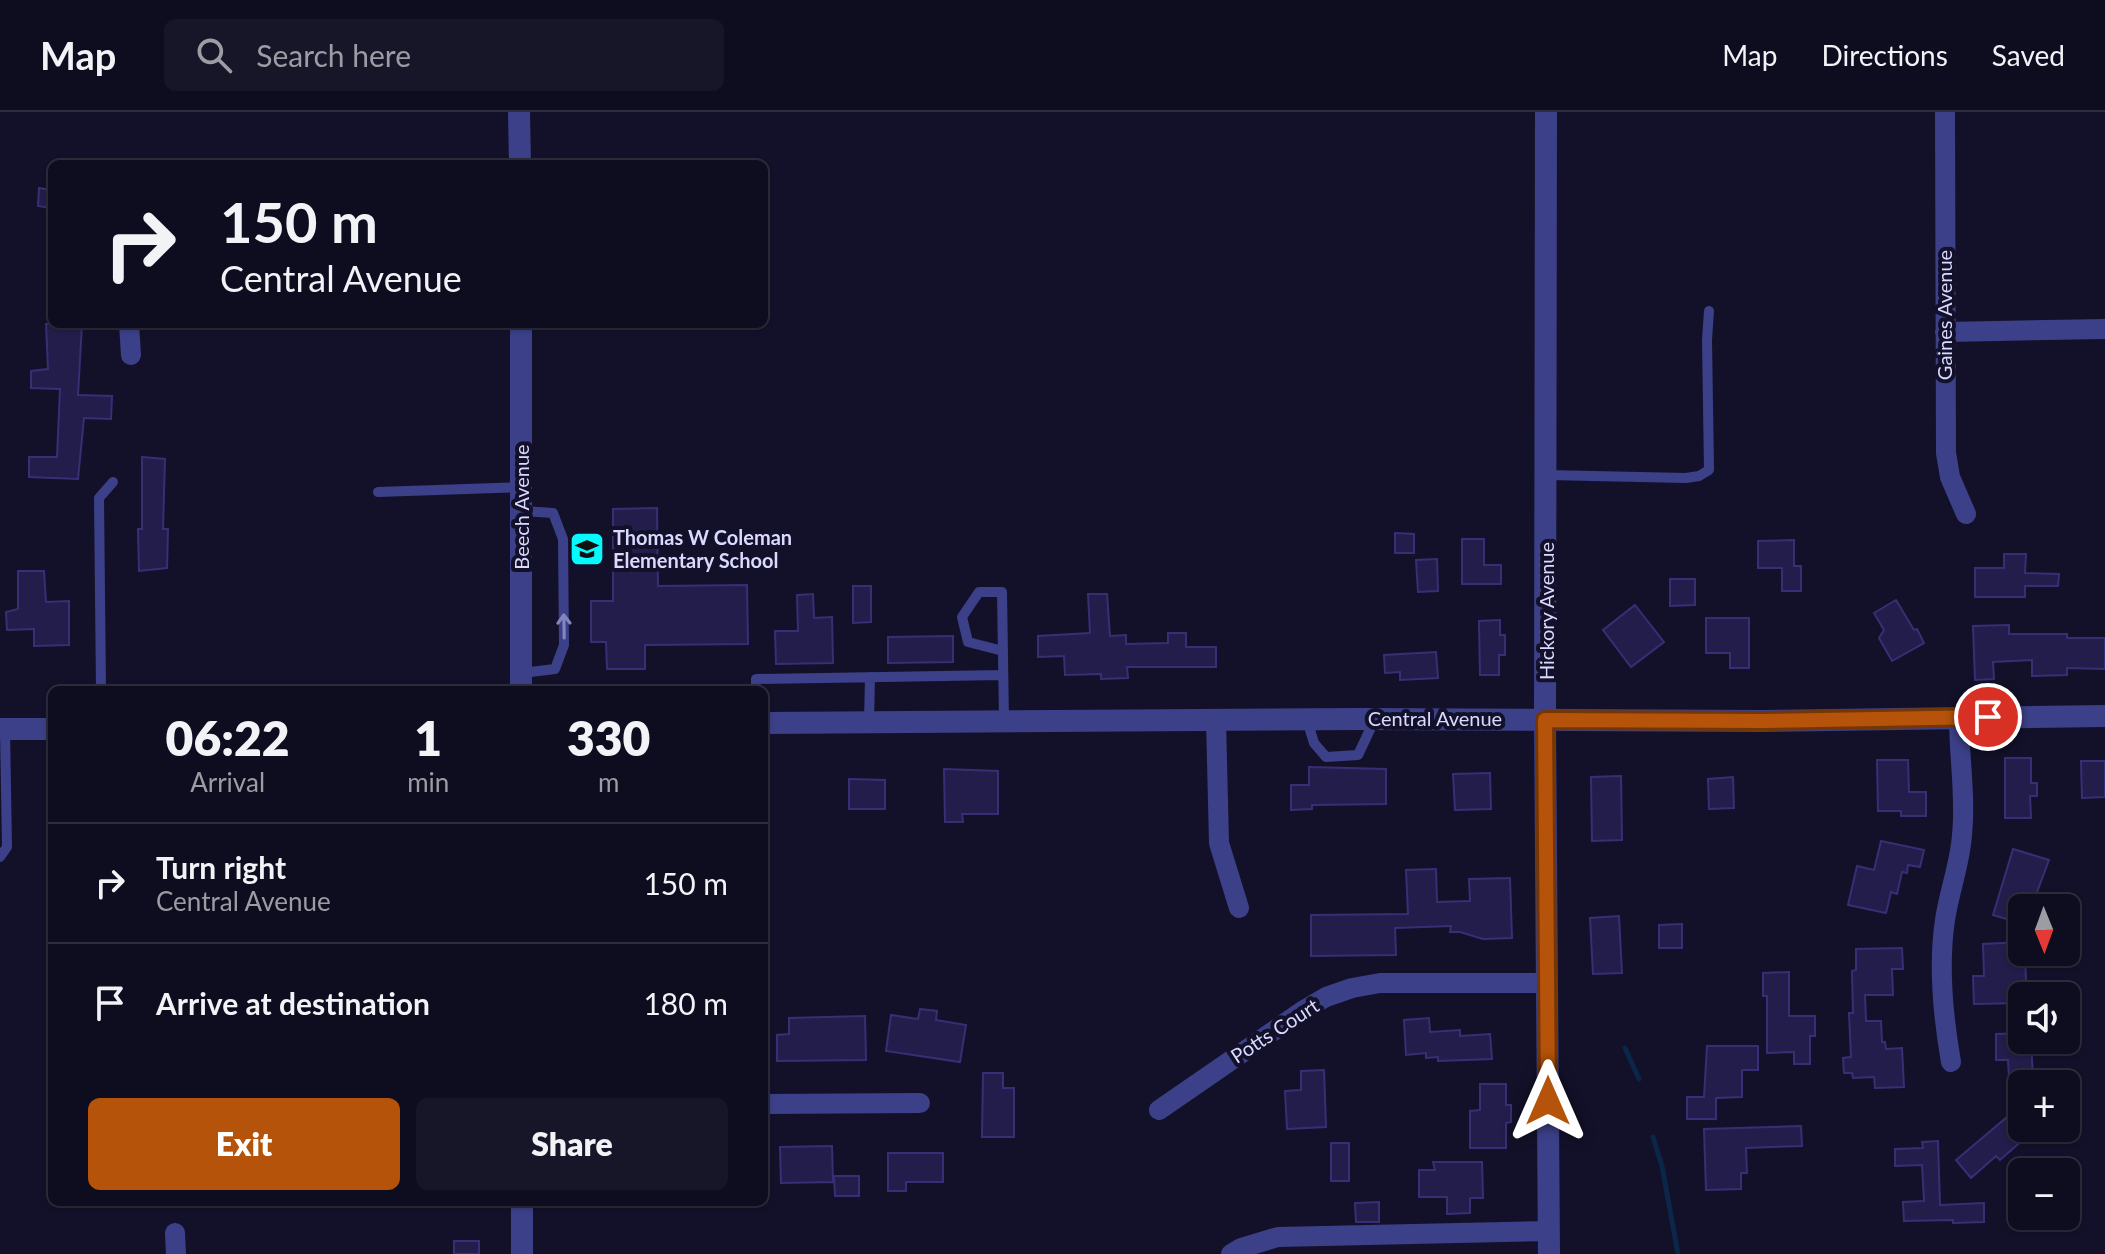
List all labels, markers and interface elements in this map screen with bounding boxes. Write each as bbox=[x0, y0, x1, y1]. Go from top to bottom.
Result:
search box bbox=[164, 19, 724, 91]
text: Map bbox=[40, 32, 116, 78]
icon: search bbox=[192, 33, 236, 77]
text: Search here bbox=[256, 37, 411, 73]
text: Map bbox=[1722, 38, 1777, 72]
text: Directions bbox=[1821, 38, 1948, 72]
text: Saved bbox=[1992, 38, 2065, 72]
text: 150 m bbox=[220, 188, 378, 255]
icon: right bbox=[88, 192, 192, 296]
street label: Gaines Avenue bbox=[1932, 250, 1956, 380]
text: Central Avenue bbox=[220, 256, 462, 300]
street label: Beech Avenue bbox=[509, 444, 533, 570]
place label: Thomas W Coleman Elementary School bbox=[613, 525, 792, 572]
school or university icon: Thomas W Coleman Elementary School bbox=[568, 530, 606, 568]
street label: Hickory Avenue bbox=[1534, 542, 1558, 680]
one-way arrow bbox=[556, 613, 571, 640]
pin bbox=[1954, 683, 2022, 751]
icon: arrive bbox=[1966, 695, 2010, 739]
street label: Central Avenue bbox=[1368, 706, 1502, 730]
text: 06:22 bbox=[166, 709, 290, 766]
text: 1 bbox=[414, 709, 442, 766]
text: 330 bbox=[567, 709, 650, 766]
text: Arrival bbox=[190, 766, 265, 798]
text: min bbox=[407, 766, 449, 798]
text: m bbox=[598, 766, 619, 798]
text: Turn right bbox=[156, 849, 286, 885]
icon: right bbox=[88, 861, 132, 905]
text: 150 m bbox=[643, 865, 728, 901]
text: Central Avenue bbox=[156, 885, 331, 917]
north arrow bbox=[2008, 894, 2080, 966]
map controls bbox=[2008, 894, 2080, 1230]
icon: arrive bbox=[88, 981, 132, 1025]
button: sound bbox=[2008, 982, 2080, 1054]
text: Arrive at destination bbox=[156, 985, 430, 1021]
text: 180 m bbox=[643, 985, 728, 1021]
street label: Potts Court bbox=[1226, 993, 1323, 1068]
position arrow bbox=[1506, 1059, 1590, 1143]
button: + bbox=[2008, 1070, 2080, 1142]
button: Exit bbox=[88, 1098, 400, 1190]
button: Share bbox=[416, 1098, 728, 1190]
button: − bbox=[2008, 1158, 2080, 1230]

